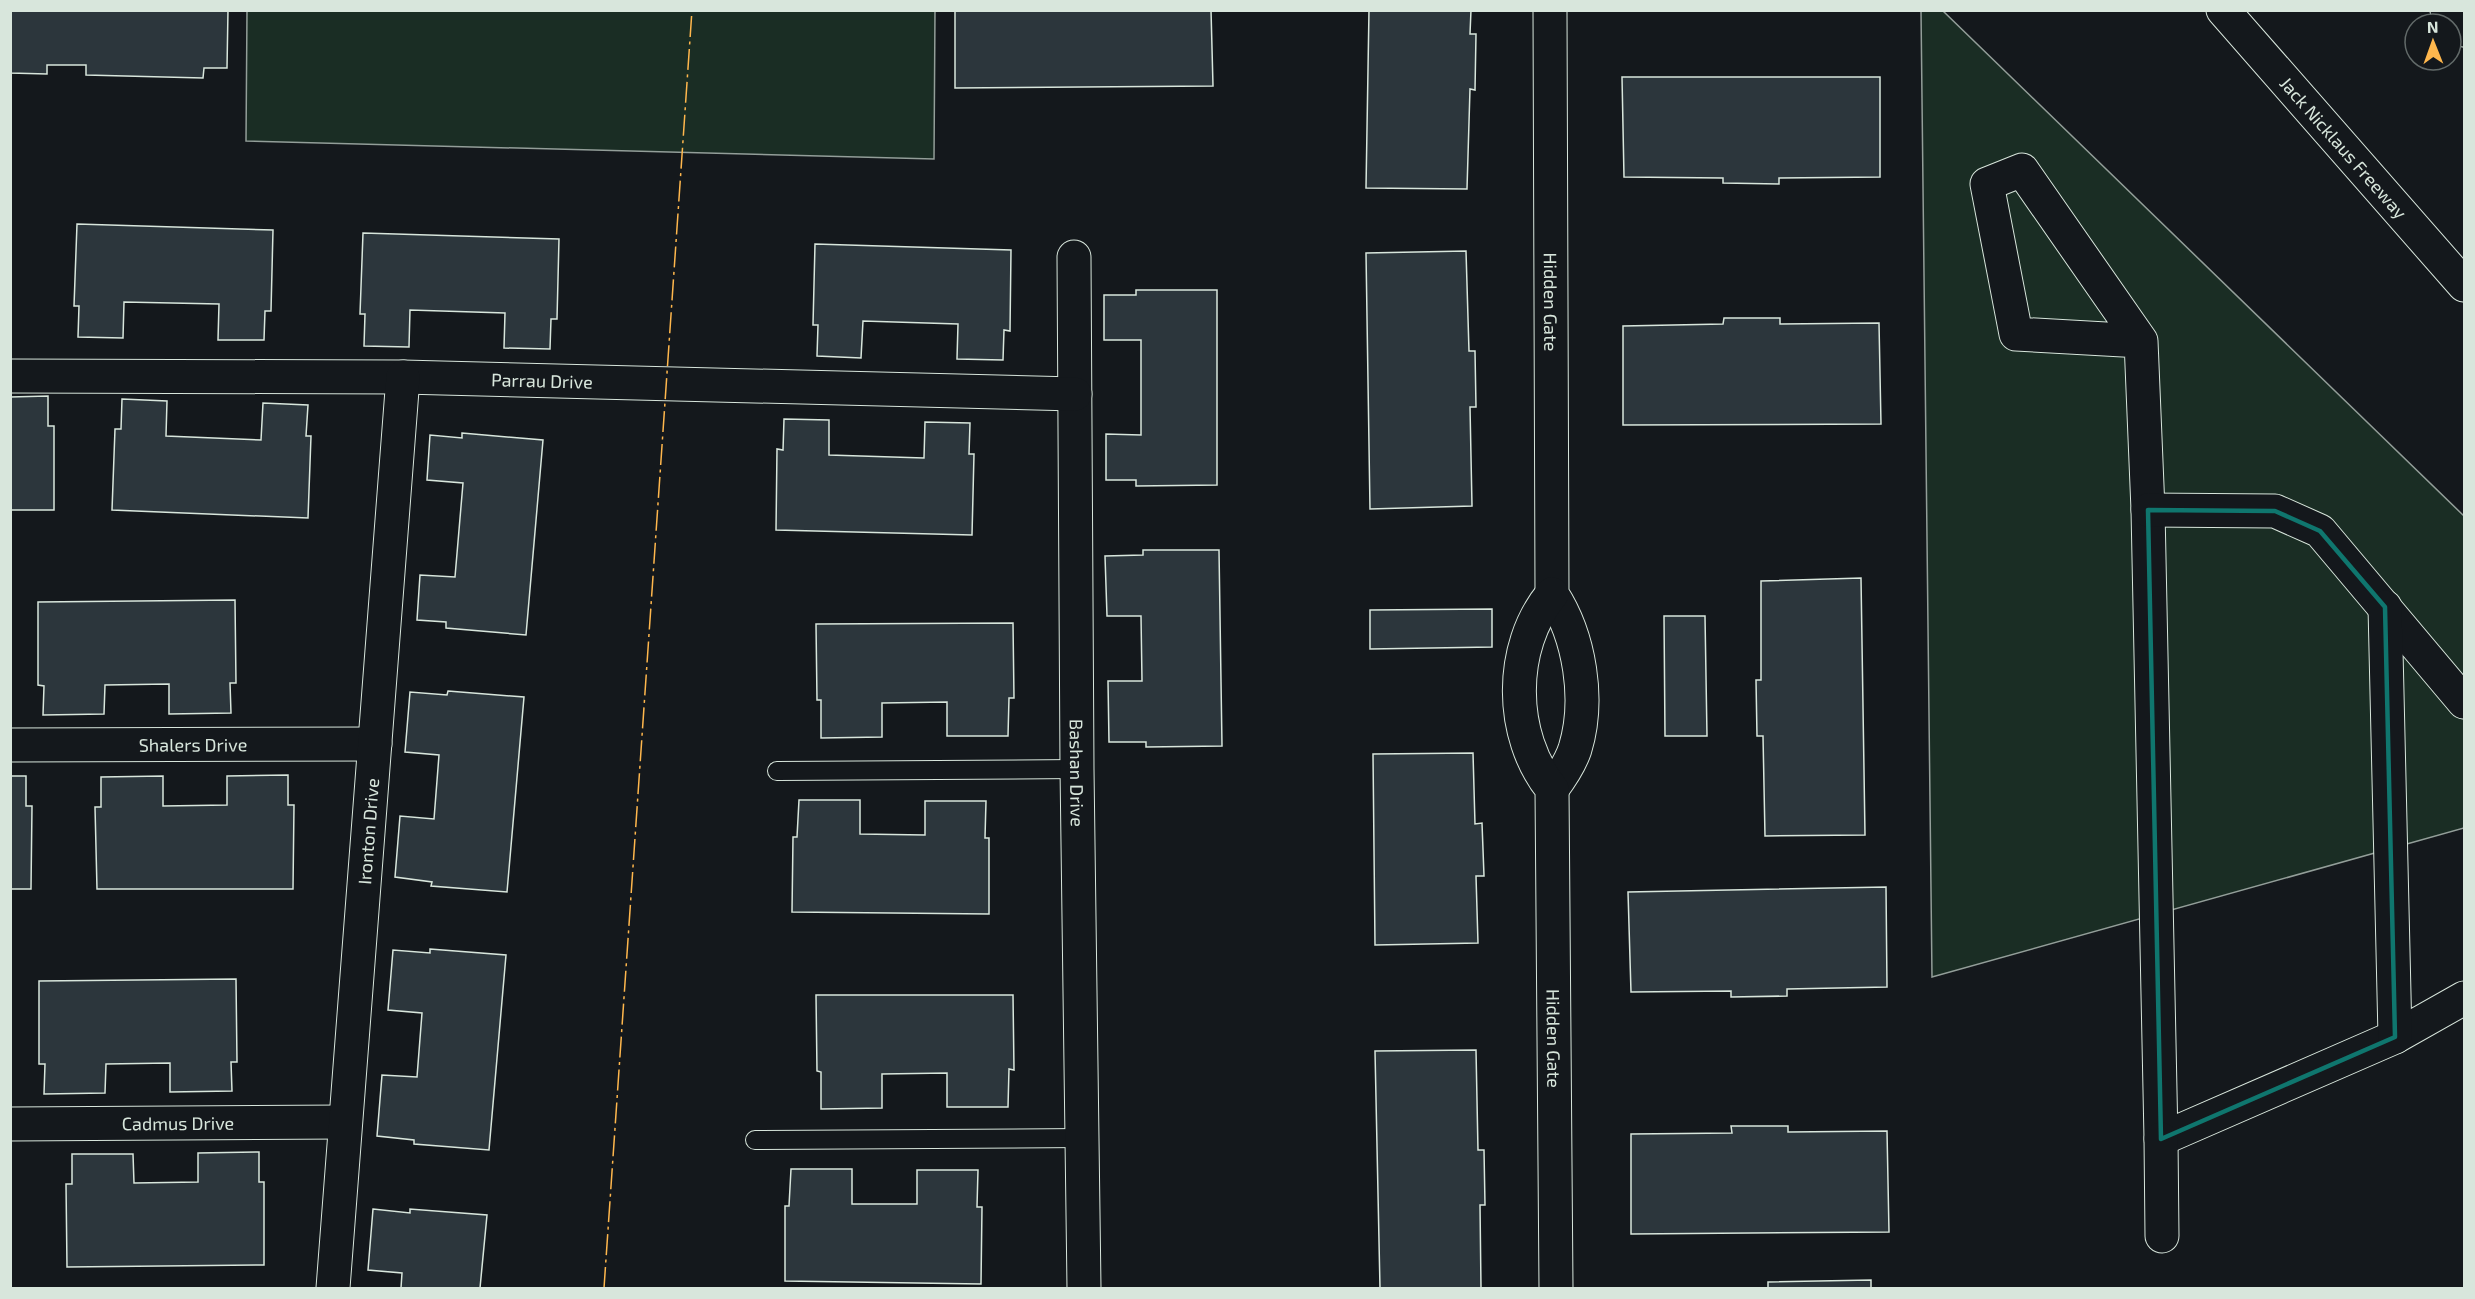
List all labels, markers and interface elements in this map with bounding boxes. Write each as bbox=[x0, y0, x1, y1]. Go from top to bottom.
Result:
north arrow bbox=[2403, 12, 2463, 72]
text: N bbox=[2427, 17, 2439, 36]
street label: Jack Nicklaus Freeway bbox=[2275, 72, 2412, 224]
street label: Hidden Gate bbox=[1540, 252, 1562, 352]
street label: Parrau Drive bbox=[491, 368, 593, 393]
street label: Bashan Drive bbox=[1066, 719, 1089, 827]
street label: Shalers Drive bbox=[139, 733, 247, 756]
street label: Ironton Drive bbox=[353, 777, 383, 885]
street label: Hidden Gate bbox=[1543, 989, 1565, 1088]
street label: Cadmus Drive bbox=[122, 1112, 234, 1134]

